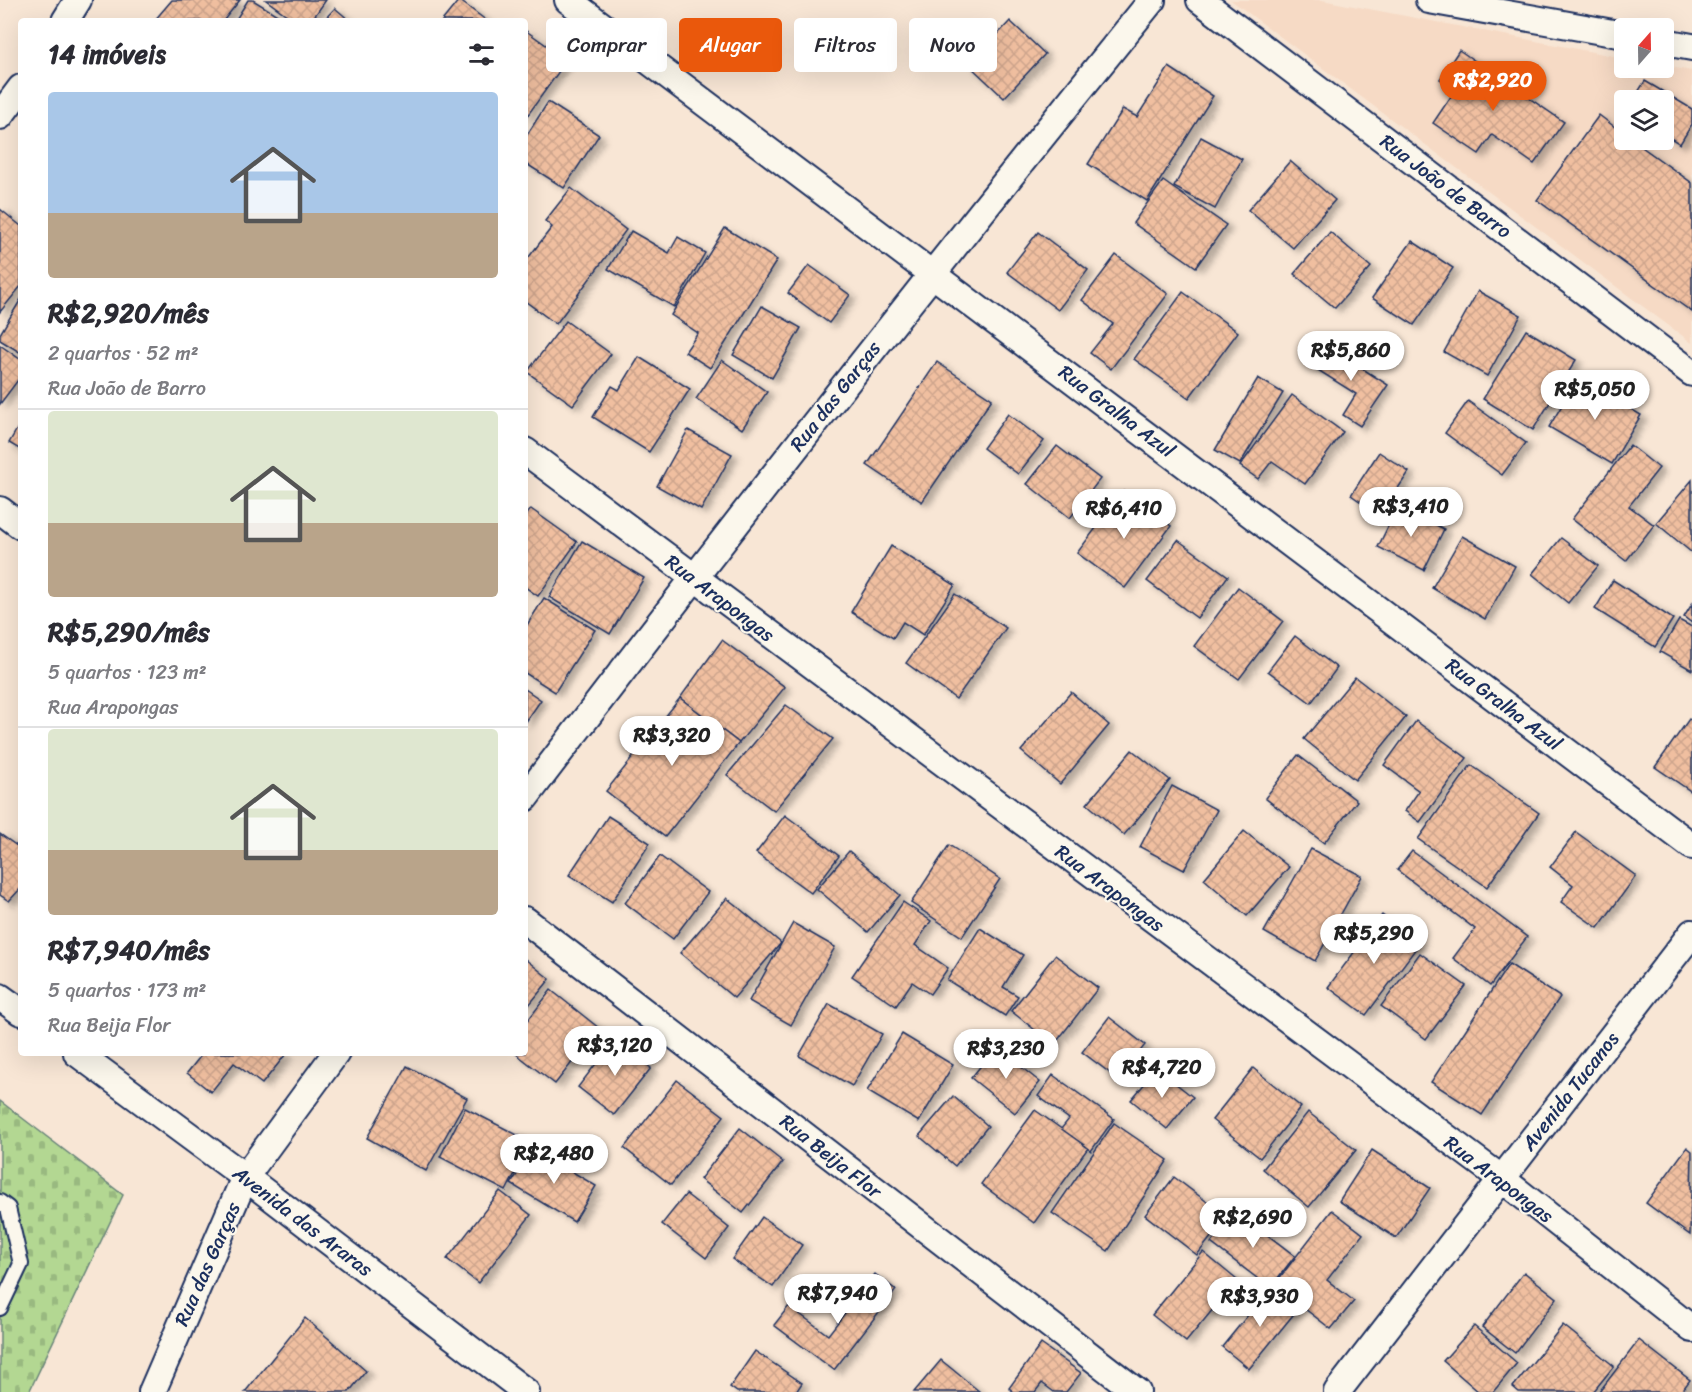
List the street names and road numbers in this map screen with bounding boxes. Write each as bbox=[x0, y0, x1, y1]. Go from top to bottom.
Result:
street label: Rua João de Barro bbox=[1372, 125, 1519, 248]
street label: Rua das Garças bbox=[781, 333, 891, 459]
street label: Rua Gralha Azul bbox=[1051, 356, 1184, 468]
street label: Rua Arapongas bbox=[657, 545, 783, 652]
street label: Rua Gralha Azul bbox=[1438, 649, 1571, 761]
street label: Rua Arapongas bbox=[1047, 835, 1173, 942]
street label: Avenida Tucanos bbox=[1512, 1023, 1629, 1160]
street label: Rua Beija Flor bbox=[772, 1105, 890, 1208]
street label: Rua Arapongas bbox=[1436, 1126, 1562, 1233]
street label: Avenida das Araras bbox=[224, 1156, 381, 1287]
street label: Rua das Garças bbox=[164, 1196, 251, 1332]

